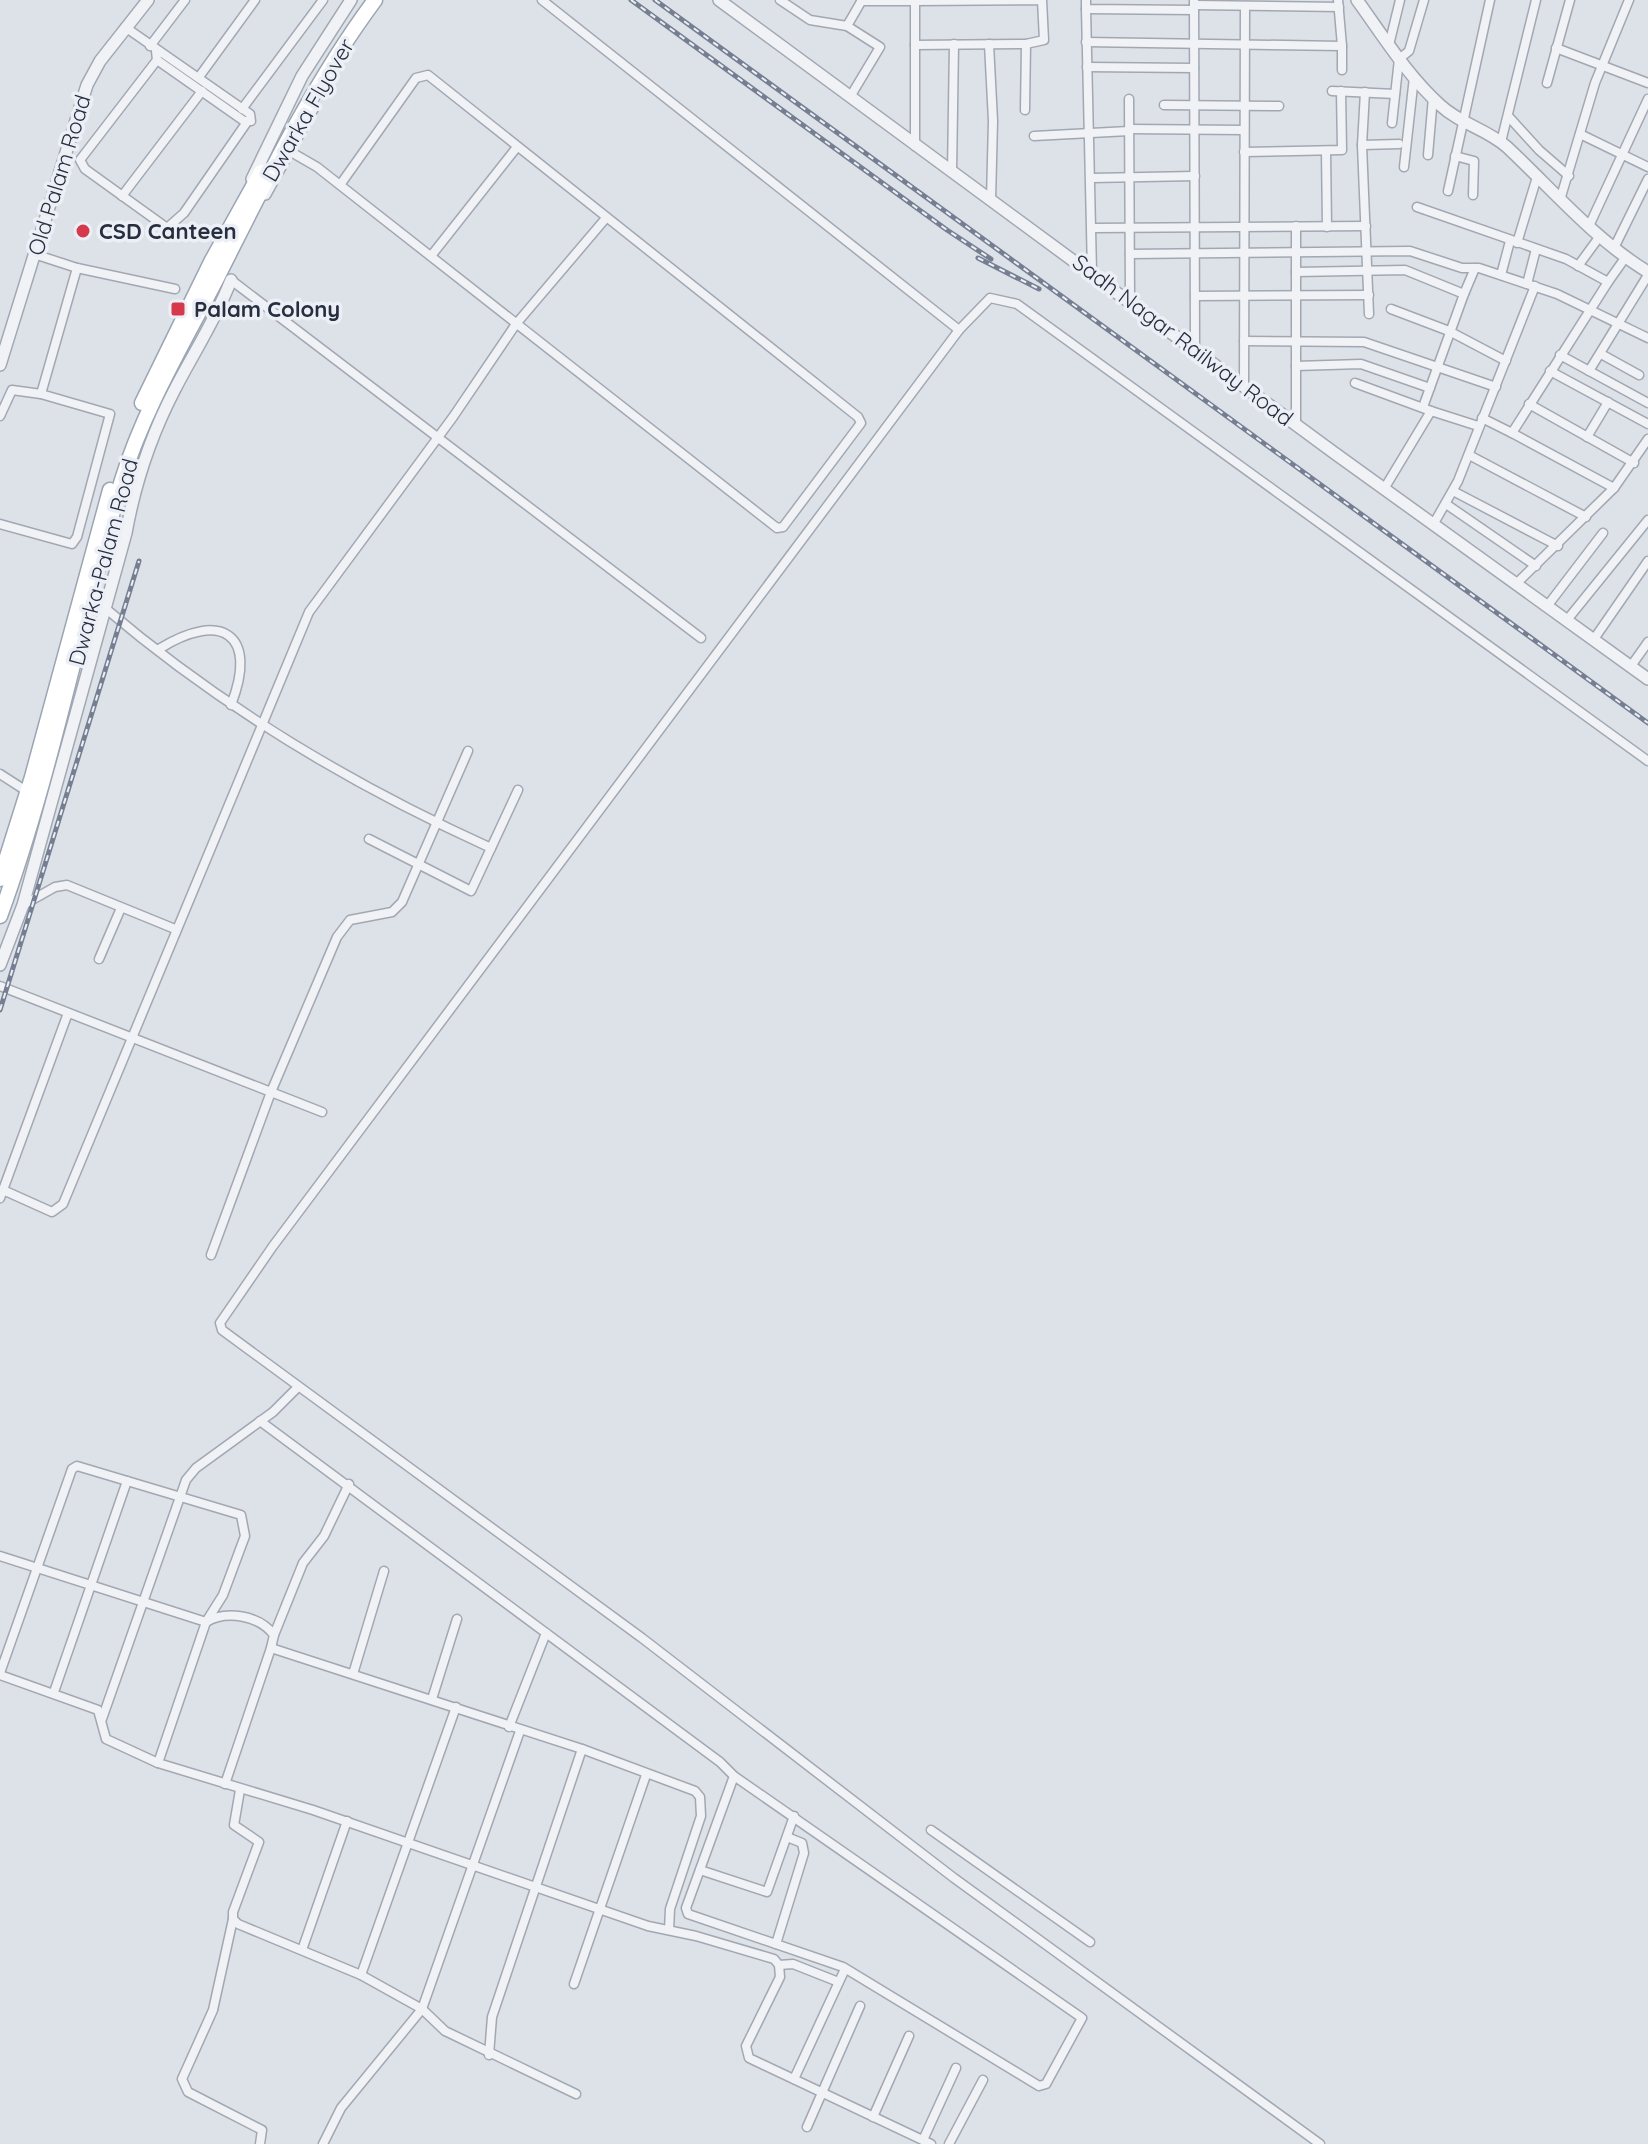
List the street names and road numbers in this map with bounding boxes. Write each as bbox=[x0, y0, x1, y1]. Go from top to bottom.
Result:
street label: Dwarka Flyover bbox=[256, 33, 360, 186]
street label: Old Palam Road bbox=[21, 91, 97, 259]
street label: Sadh Nagar Railway Road bbox=[1067, 248, 1299, 432]
street label: Dwarka-Palam Road bbox=[62, 455, 144, 669]

